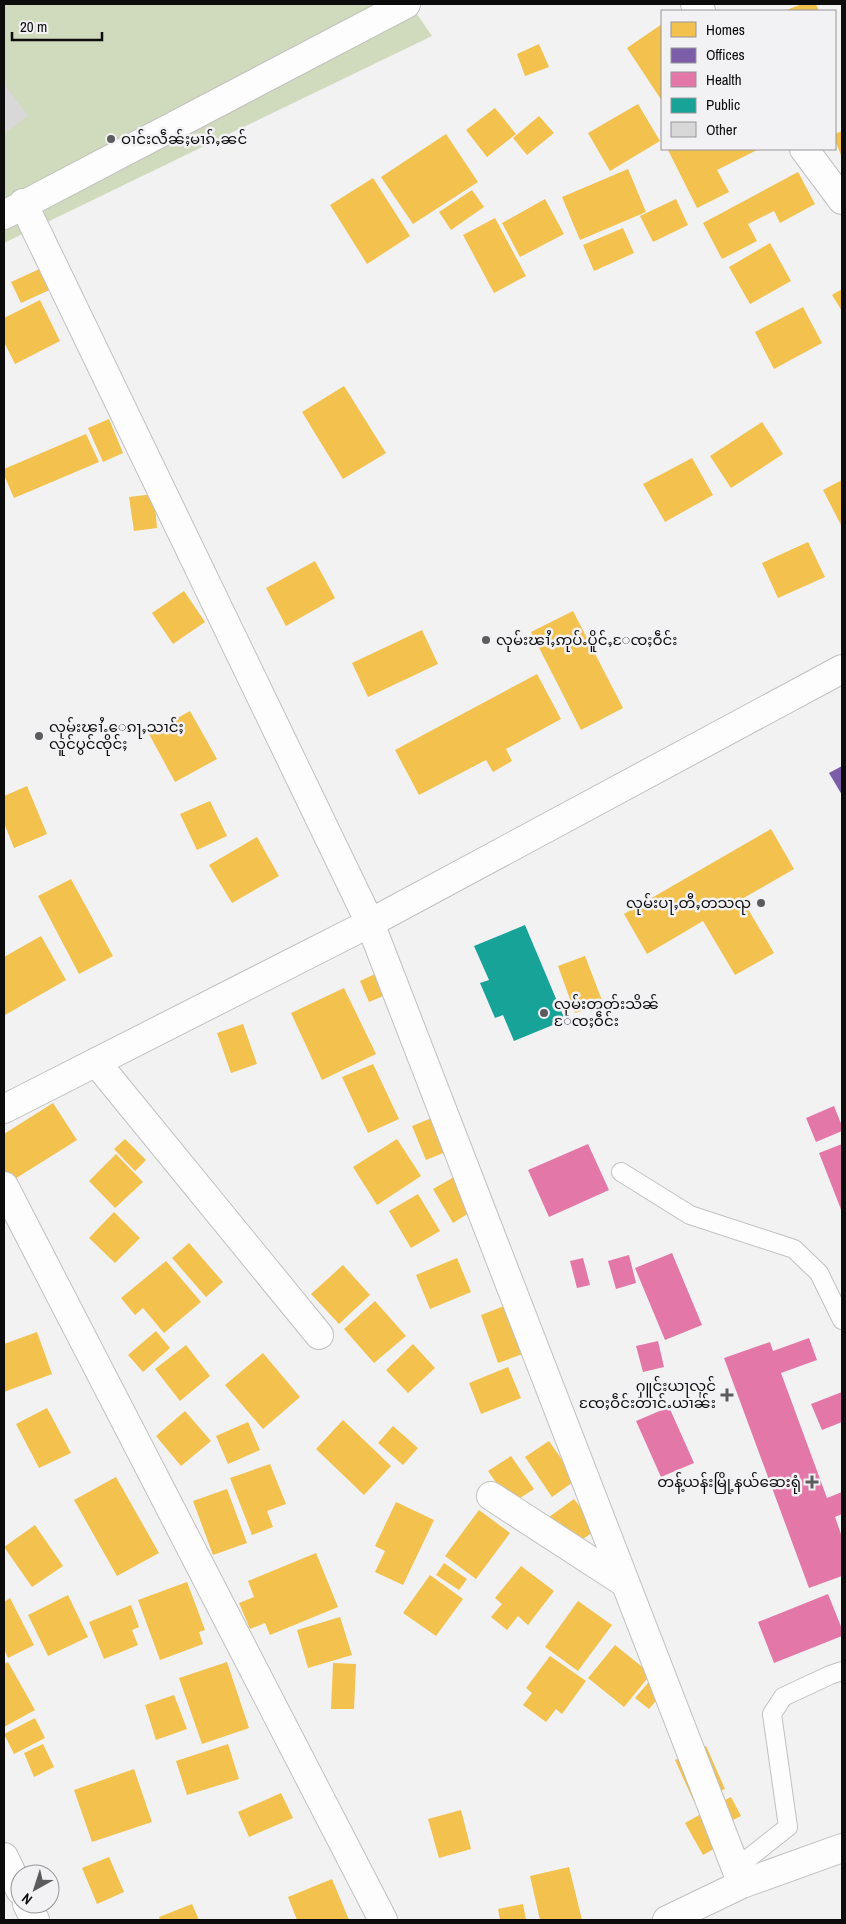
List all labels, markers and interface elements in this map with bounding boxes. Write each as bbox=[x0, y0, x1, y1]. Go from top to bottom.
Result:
scale bar bbox=[12, 10, 102, 42]
legend bbox=[661, 10, 836, 150]
text: 20 m bbox=[20, 16, 47, 37]
text: Homes bbox=[706, 19, 745, 40]
text: Offices bbox=[706, 44, 745, 65]
text: Health bbox=[706, 69, 742, 90]
text: Public bbox=[706, 94, 740, 115]
text: Other bbox=[706, 119, 737, 140]
place label: ဝၢင်းလဵၼ်ႈမၢၵ်ႇၼင် bbox=[121, 128, 247, 149]
marker: ဝၢင်းလဵၼ်ႈမၢၵ်ႇၼင် bbox=[105, 133, 117, 145]
place label: လုမ်းၽၢႆႇဢုပ်ႉပိူင်ႇႄၸႈဝဵင်း bbox=[496, 629, 678, 652]
marker: လုမ်းၽၢႆႇဢုပ်ႉပိူင်ႇႄၸႈဝဵင်း bbox=[480, 634, 492, 646]
place label: လုမ်းၽၢႆႇေၵႃႇသၢင်ႈ လူင်ပွင်ၸိုင်ႈ bbox=[49, 716, 184, 756]
marker: လုမ်းၽၢႆႇေၵႃႇသၢင်ႈ လူင်ပွင်ၸိုင်ႈ bbox=[33, 730, 45, 742]
place label: လုမ်းပႃႇတီႇတသၺ bbox=[626, 892, 751, 915]
marker: လုမ်းပႃႇတီႇတသၺ bbox=[755, 897, 767, 909]
place label: လုမ်းတတ်းသိၼ် ႄၸႈဝဵင်း bbox=[554, 993, 659, 1031]
marker: လုမ်းတတ်းသိၼ် ႄၸႈဝဵင်း bbox=[538, 1007, 550, 1019]
place label: ႁူင်းယႃလူင် ၸႄႈဝဵင်းတၢင်ႉယၢၼ်း bbox=[579, 1375, 716, 1413]
marker: ႁူင်းယႃလူင် ၸႄႈဝဵင်းတၢင်ႉယၢၼ်း bbox=[720, 1388, 734, 1402]
place label: တန့်ယန်းမြို့နယ်ဆေးရုံ bbox=[657, 1471, 801, 1494]
marker: တန့်ယန်းမြို့နယ်ဆေးရုံ bbox=[805, 1475, 819, 1489]
north arrow bbox=[10, 1864, 60, 1914]
text: N bbox=[18, 1889, 36, 1909]

